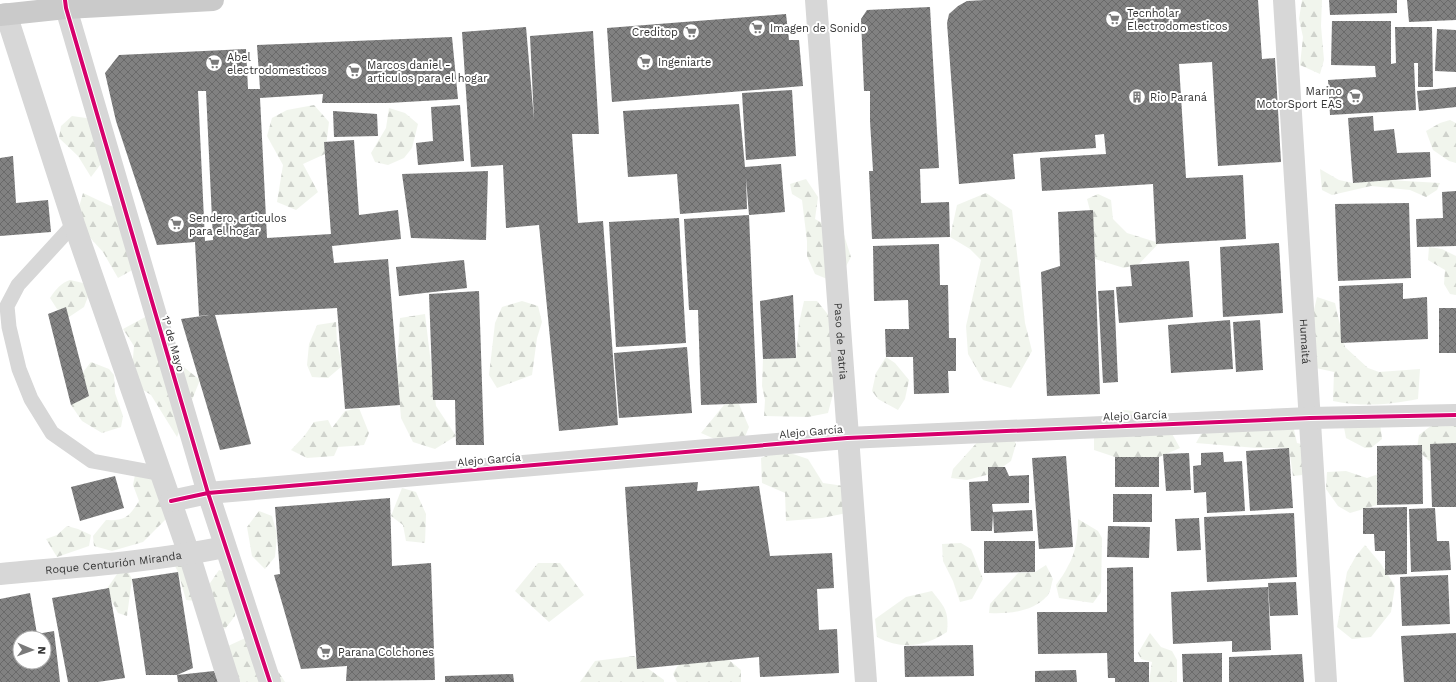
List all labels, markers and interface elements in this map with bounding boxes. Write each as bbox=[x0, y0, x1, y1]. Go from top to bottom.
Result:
place label: Tecnholar Electrodomesticos bbox=[1127, 7, 1228, 33]
supermarket icon: Tecnholar Electrodomesticos bbox=[1104, 9, 1124, 29]
supermarket icon: Imagen de Sonido bbox=[747, 18, 767, 38]
supermarket icon: Creditop bbox=[681, 22, 701, 42]
place label: Imagen de Sonido bbox=[770, 22, 867, 35]
place label: Creditop bbox=[632, 26, 678, 39]
place label: Abel electrodomesticos bbox=[227, 51, 327, 77]
supermarket icon: Ingeniarte bbox=[635, 52, 655, 72]
supermarket icon: Abel electrodomesticos bbox=[204, 53, 224, 73]
place label: Ingeniarte bbox=[658, 56, 711, 69]
place label: Marcos daniel - articulos para el hogar bbox=[367, 59, 488, 85]
supermarket icon: Marcos daniel - articulos para el hogar bbox=[344, 61, 364, 81]
place label: Marino MotorSport EAS bbox=[1256, 85, 1342, 111]
building icon: Rio Paraná bbox=[1127, 87, 1147, 107]
supermarket icon: Marino MotorSport EAS bbox=[1345, 87, 1365, 107]
place label: Rio Paraná bbox=[1150, 91, 1207, 104]
place label: Sendero, articulos para el hogar bbox=[189, 212, 287, 238]
supermarket icon: Sendero, articulos para el hogar bbox=[166, 214, 186, 234]
street label: Paso de Patria bbox=[832, 302, 850, 380]
street label: 1° de Mayo bbox=[159, 315, 187, 373]
street label: Humaitá bbox=[1297, 318, 1313, 364]
street label: Alejo García bbox=[1103, 408, 1167, 424]
street label: Alejo García bbox=[779, 423, 843, 441]
street label: Alejo García bbox=[457, 451, 521, 469]
street label: Roque Centurión Miranda bbox=[45, 548, 182, 576]
north arrow bbox=[12, 630, 52, 670]
supermarket icon: Parana Colchones bbox=[315, 642, 335, 662]
text: N bbox=[35, 646, 48, 655]
place label: Parana Colchones bbox=[338, 646, 434, 659]

